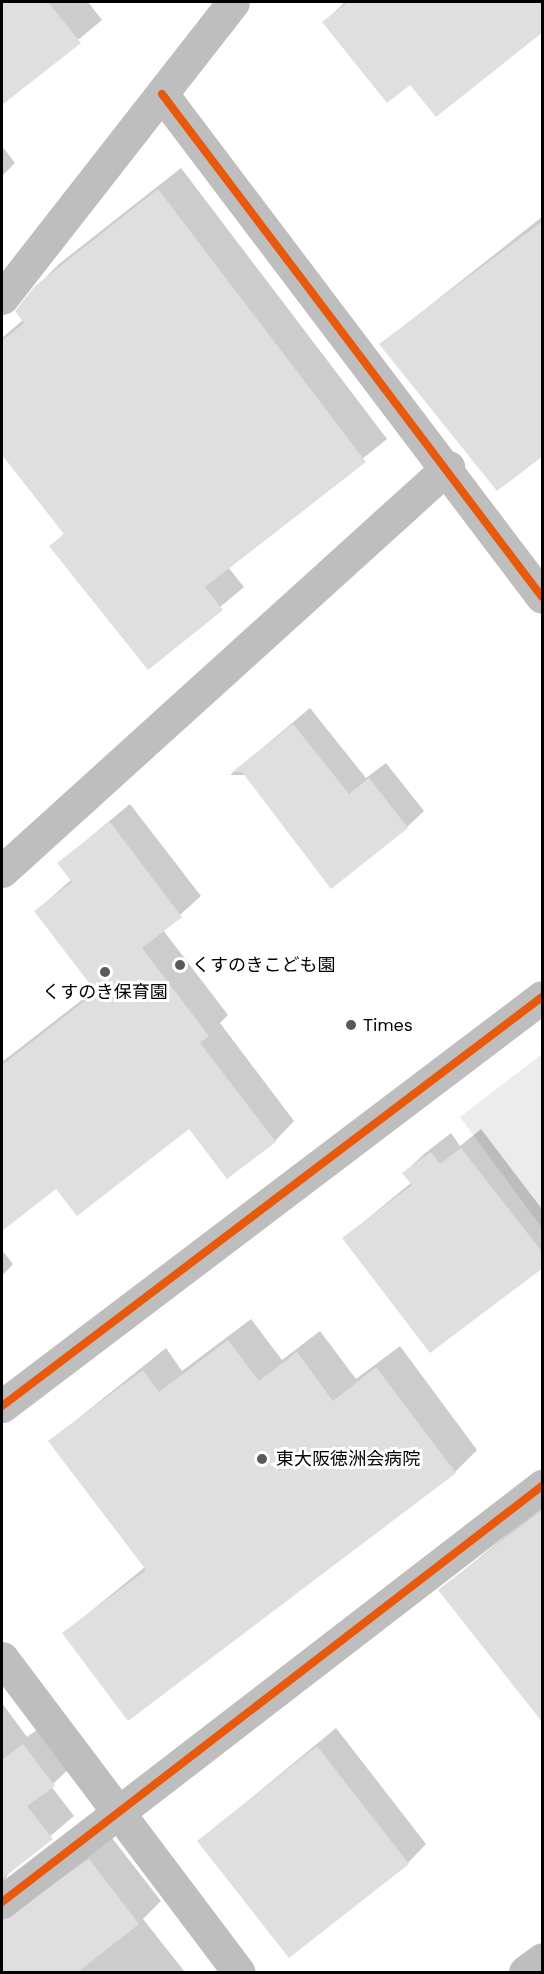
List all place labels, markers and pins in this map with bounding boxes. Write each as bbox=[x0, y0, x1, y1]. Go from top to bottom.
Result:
place label: くすのきこども園 bbox=[192, 954, 336, 976]
marker: くすのきこども園 bbox=[173, 958, 187, 972]
marker: くすのき保育園 bbox=[98, 965, 112, 979]
place label: くすのき保育園 bbox=[42, 981, 168, 1003]
place label: Times bbox=[363, 1014, 413, 1036]
marker: Times bbox=[344, 1018, 358, 1032]
place label: 東大阪徳洲会病院 bbox=[276, 1448, 420, 1470]
marker: 東大阪徳洲会病院 bbox=[253, 1450, 271, 1468]

